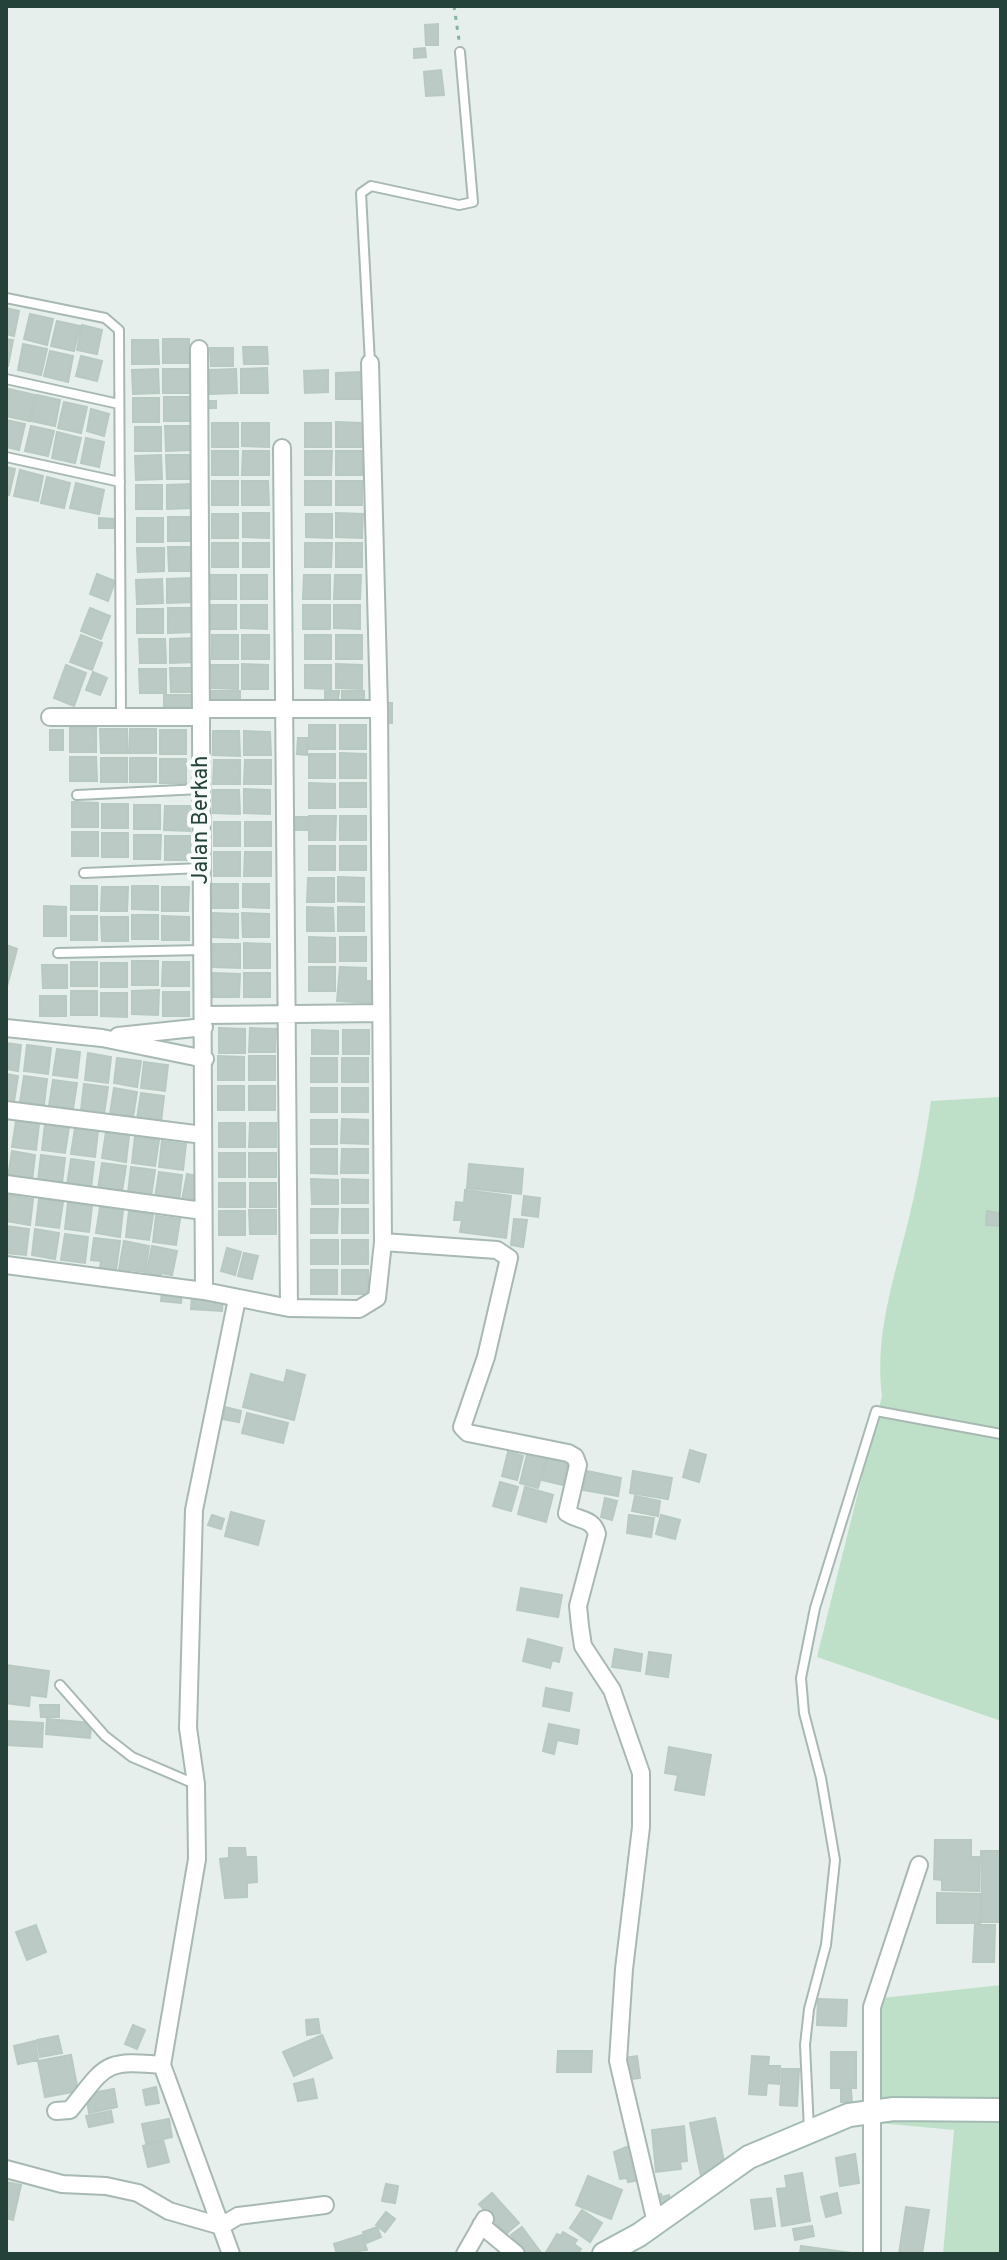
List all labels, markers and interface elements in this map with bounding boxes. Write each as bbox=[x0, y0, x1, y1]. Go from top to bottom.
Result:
street label: Jalan Berkah bbox=[188, 756, 215, 885]

